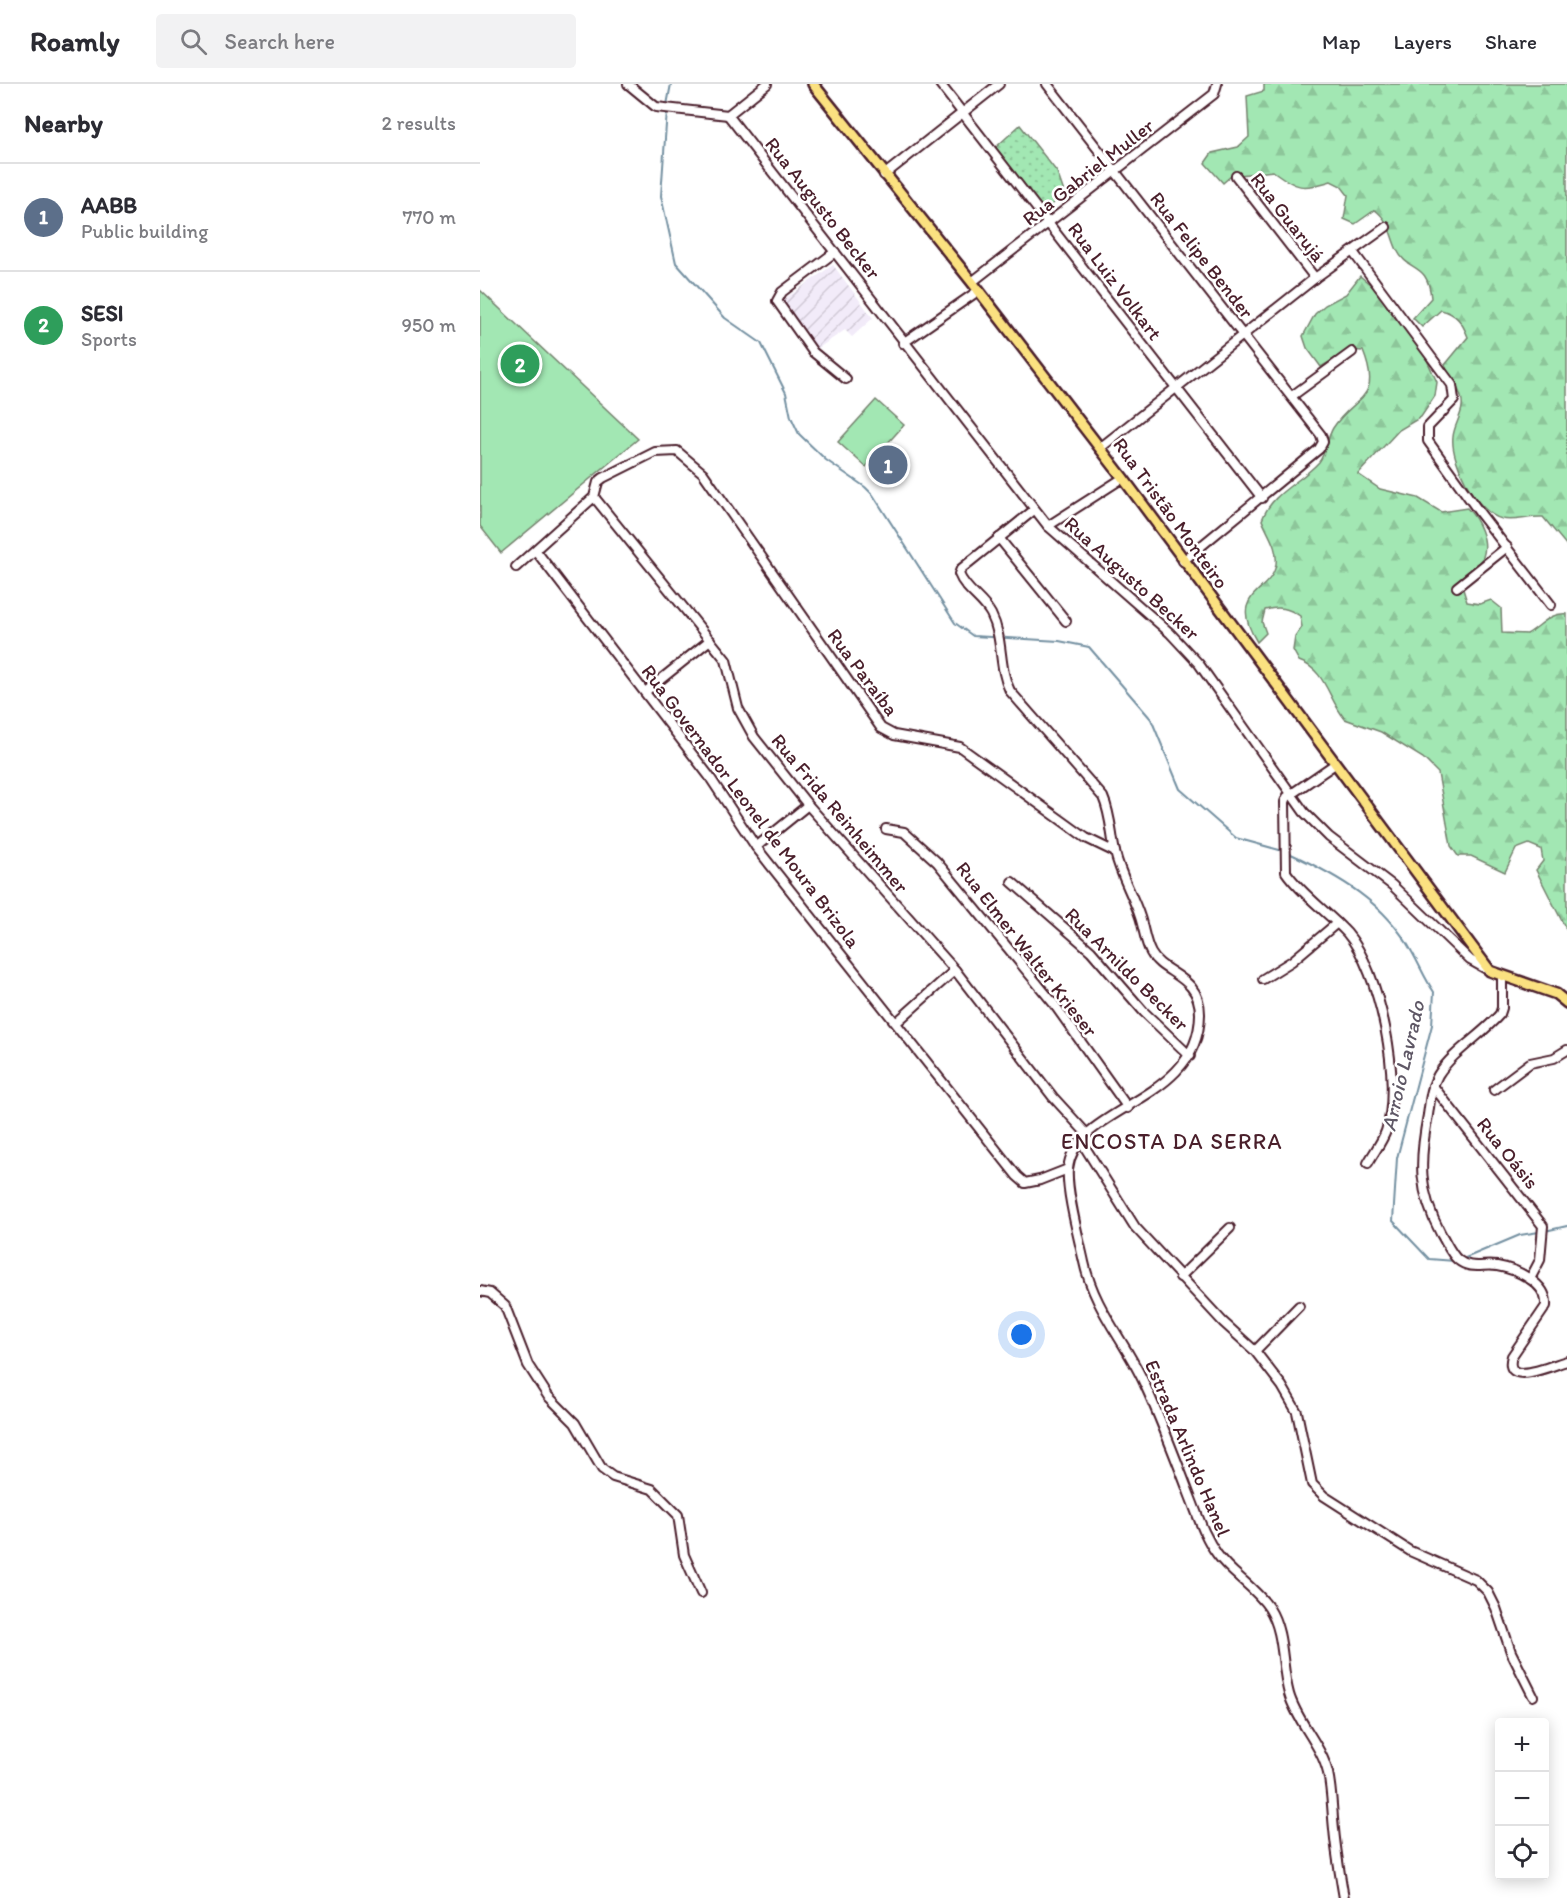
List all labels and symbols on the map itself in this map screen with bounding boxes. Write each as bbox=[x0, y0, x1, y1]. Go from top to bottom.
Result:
street label: Rua Gabriel Muller bbox=[1018, 113, 1158, 231]
street label: Rua Augusto Becker bbox=[760, 132, 886, 284]
street label: Rua Guarujá bbox=[1246, 167, 1331, 267]
street label: Rua Felipe Bender bbox=[1145, 187, 1259, 323]
street label: Rua Luiz Volkart bbox=[1063, 217, 1167, 345]
pin: 2 bbox=[500, 342, 540, 386]
street label: Rua Tristão Monteiro bbox=[1108, 433, 1234, 593]
pin: 1 bbox=[868, 442, 908, 488]
street label: Rua Augusto Becker bbox=[1060, 511, 1205, 645]
street label: Rua Paraíba bbox=[822, 624, 904, 720]
street label: Rua Governador Leonel de Moura Brizola bbox=[636, 660, 866, 953]
street label: Rua Frida Reinheimmer bbox=[766, 728, 914, 898]
street label: Rua Elmer Walter Krieser bbox=[951, 857, 1103, 1041]
street label: Rua Arnildo Becker bbox=[1060, 902, 1194, 1036]
water label: Arroio Lavrado bbox=[1375, 997, 1430, 1133]
street label: Rua Oásis bbox=[1472, 1112, 1544, 1194]
district label: ENCOSTA DA SERRA bbox=[1061, 1128, 1283, 1155]
your location bbox=[1007, 1320, 1036, 1349]
street label: Estrada Arlindo Hanel bbox=[1140, 1356, 1236, 1540]

